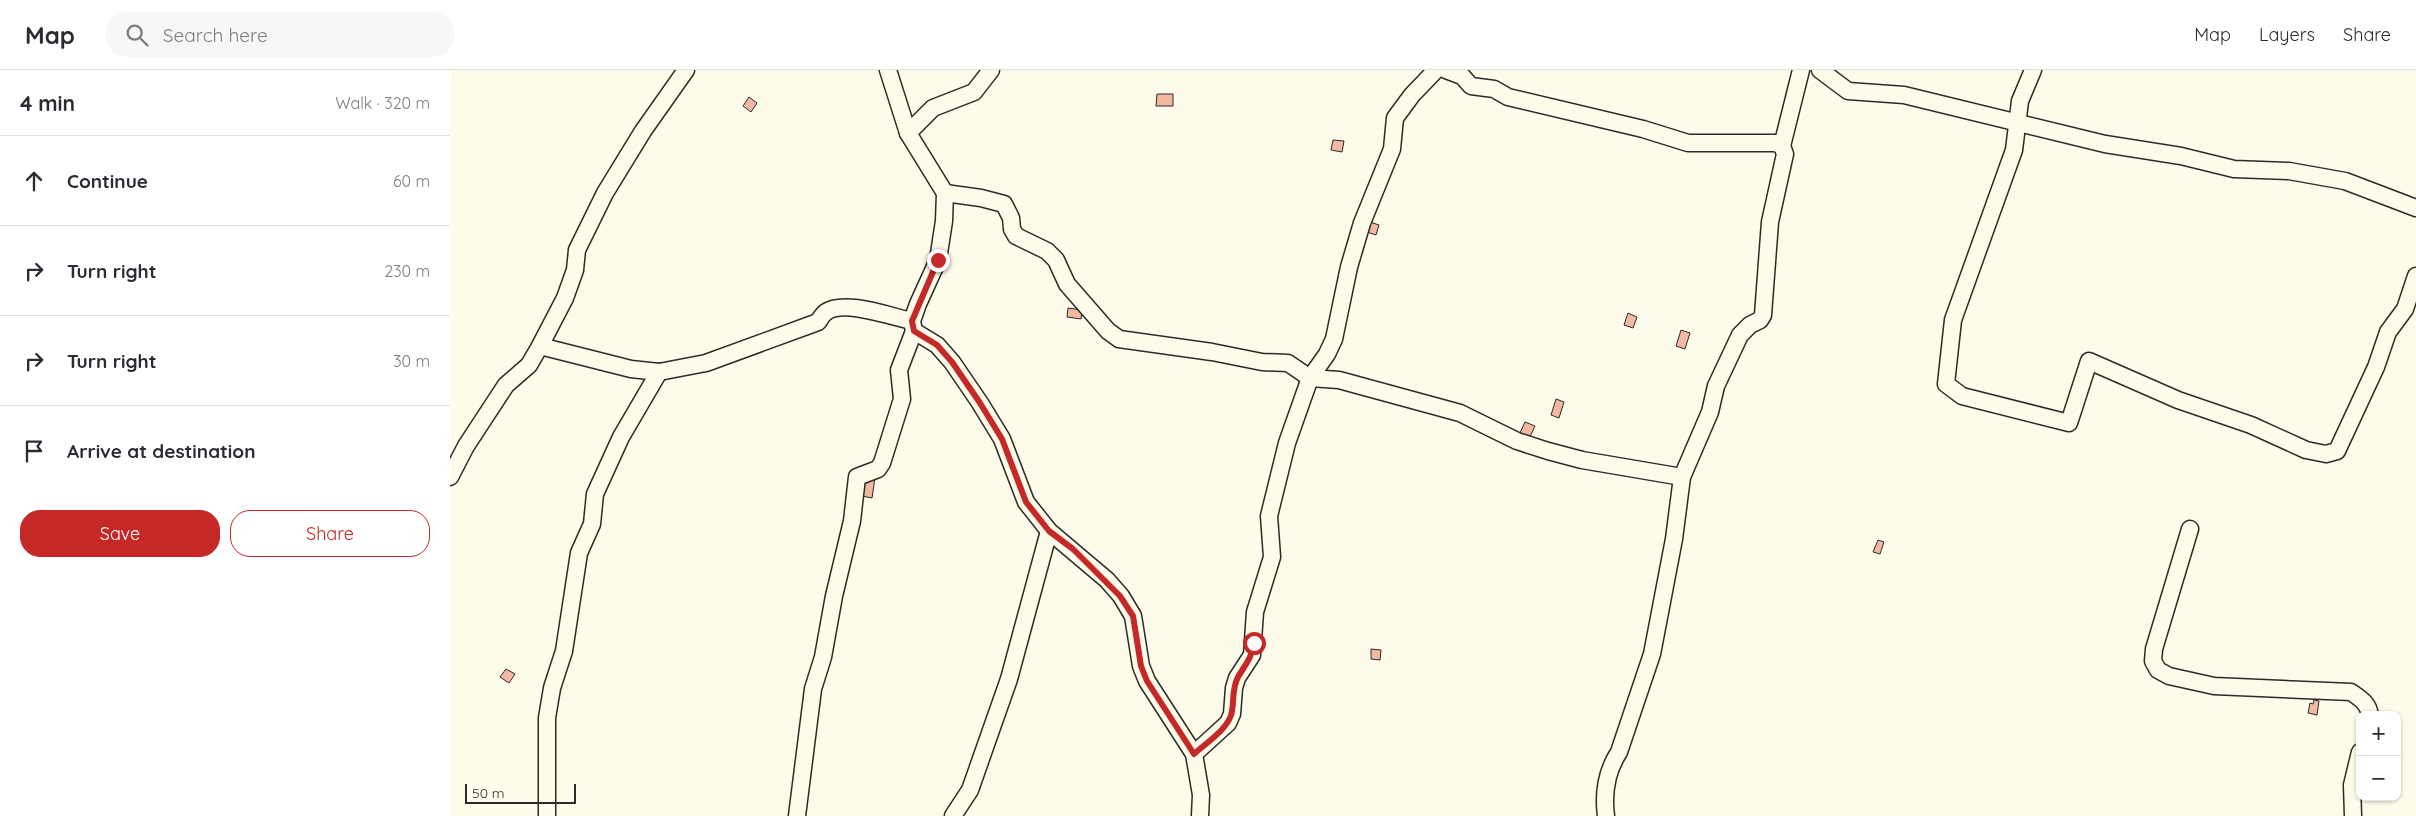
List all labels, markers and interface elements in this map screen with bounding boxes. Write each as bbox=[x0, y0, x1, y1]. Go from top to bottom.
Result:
search box bbox=[105, 12, 455, 57]
text: Map bbox=[25, 20, 75, 50]
icon: search bbox=[123, 21, 151, 49]
text: Search here bbox=[163, 23, 268, 47]
text: Map bbox=[2194, 23, 2231, 46]
text: Layers bbox=[2259, 23, 2315, 46]
text: Share bbox=[2343, 23, 2391, 46]
text: 4 min bbox=[20, 90, 75, 116]
text: Walk · 320 m bbox=[335, 93, 430, 113]
icon: ahead bbox=[20, 167, 48, 195]
text: Continue bbox=[67, 169, 148, 193]
text: 60 m bbox=[393, 171, 430, 191]
route end bbox=[927, 249, 950, 272]
icon: right bbox=[20, 257, 48, 285]
text: Turn right bbox=[67, 259, 156, 283]
text: 230 m bbox=[384, 261, 430, 281]
icon: right bbox=[20, 347, 48, 375]
text: Turn right bbox=[67, 349, 156, 373]
text: 30 m bbox=[393, 351, 430, 371]
icon: arrive bbox=[20, 437, 48, 465]
text: Arrive at destination bbox=[67, 439, 256, 463]
button: Save bbox=[20, 510, 220, 557]
button: Share bbox=[230, 510, 430, 557]
route start bbox=[1243, 632, 1266, 655]
map controls bbox=[2356, 711, 2401, 801]
button: + bbox=[2356, 711, 2401, 756]
button: − bbox=[2356, 756, 2401, 801]
scale bar bbox=[465, 781, 576, 804]
text: 50 m bbox=[472, 784, 505, 802]

